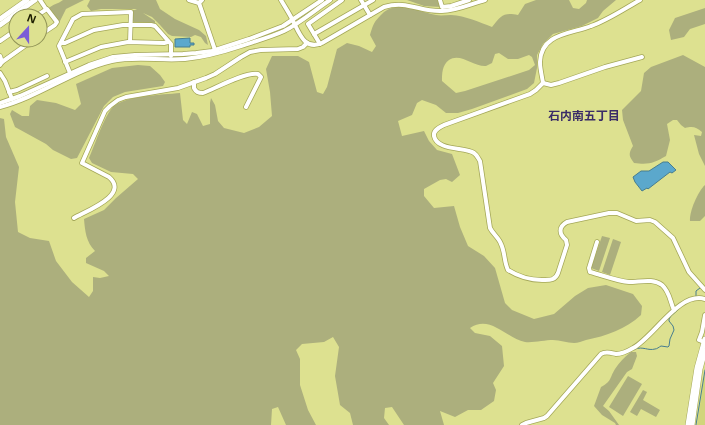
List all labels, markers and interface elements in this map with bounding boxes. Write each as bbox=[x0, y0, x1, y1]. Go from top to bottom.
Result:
north arrow bbox=[8, 8, 48, 48]
text: N bbox=[25, 10, 39, 27]
district label: 石内南五丁目 bbox=[548, 107, 620, 124]

